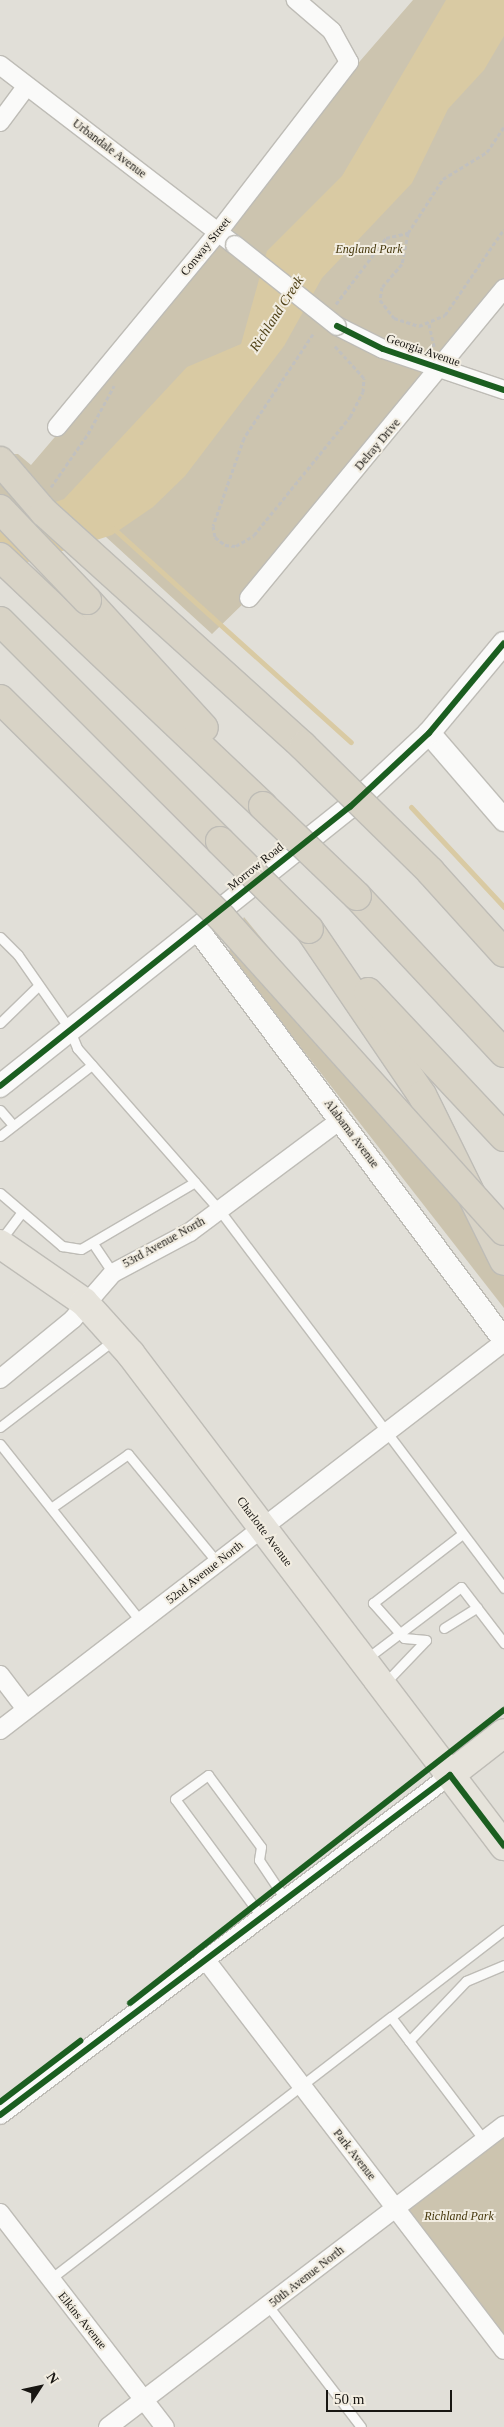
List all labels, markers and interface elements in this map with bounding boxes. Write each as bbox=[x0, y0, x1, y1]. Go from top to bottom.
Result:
street label: Urbandale Avenue bbox=[69, 116, 149, 182]
street label: Conway Street bbox=[178, 215, 234, 279]
park label: England Park bbox=[336, 243, 402, 257]
water label: Richland Creek bbox=[246, 273, 308, 355]
street label: Georgia Avenue bbox=[384, 332, 462, 370]
street label: Delray Drive bbox=[352, 416, 404, 474]
street label: Morrow Road bbox=[225, 840, 287, 894]
street label: Alabama Avenue bbox=[320, 1097, 382, 1171]
street label: 53rd Avenue North bbox=[120, 1214, 208, 1272]
street label: Charlotte Avenue bbox=[233, 1494, 295, 1570]
street label: 52nd Avenue North bbox=[163, 1538, 247, 1608]
street label: Park Avenue bbox=[329, 2126, 379, 2184]
park label: Richland Park bbox=[424, 2210, 494, 2224]
street label: 50th Avenue North bbox=[266, 2243, 348, 2311]
street label: Elkins Avenue bbox=[54, 2289, 110, 2353]
north arrow bbox=[15, 2362, 65, 2412]
text: N bbox=[44, 2370, 62, 2387]
scale bar bbox=[329, 2380, 455, 2412]
text: 50 m bbox=[334, 2391, 364, 2407]

